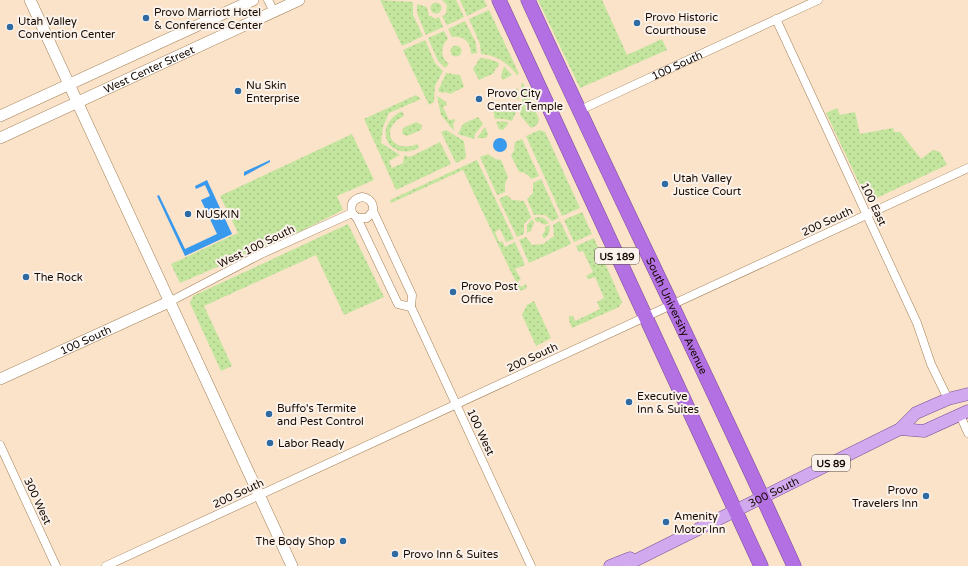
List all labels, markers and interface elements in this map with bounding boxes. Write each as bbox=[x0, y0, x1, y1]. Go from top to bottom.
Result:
place label: Provo Marriott Hotel & Conference Center bbox=[154, 6, 263, 32]
place label: Provo Historic Courthouse bbox=[645, 11, 718, 37]
marker: Provo Marriott Hotel & Conference Center bbox=[141, 13, 151, 23]
place label: Utah Valley Convention Center bbox=[18, 15, 116, 41]
marker: Provo Historic Courthouse bbox=[632, 18, 642, 28]
marker: Utah Valley Convention Center bbox=[5, 22, 15, 32]
street label: West Center Street bbox=[102, 43, 197, 96]
street label: 100 South bbox=[650, 48, 705, 83]
place label: Nu Skin Enterprise bbox=[246, 79, 299, 105]
marker: Nu Skin Enterprise bbox=[233, 86, 243, 96]
place label: Provo City Center Temple bbox=[487, 87, 563, 113]
marker: Provo City Center Temple bbox=[474, 94, 484, 104]
place label: Utah Valley Justice Court bbox=[673, 172, 741, 198]
marker: Utah Valley Justice Court bbox=[660, 179, 670, 189]
street label: 100 East bbox=[858, 181, 889, 228]
street label: 200 South bbox=[800, 204, 855, 239]
place label: NUSKIN bbox=[196, 208, 239, 221]
marker: NUSKIN bbox=[183, 209, 193, 219]
street label: West 100 South bbox=[216, 222, 297, 271]
road number: US 189 bbox=[595, 248, 639, 264]
street label: South University Avenue bbox=[643, 255, 710, 376]
place label: The Rock bbox=[34, 271, 83, 284]
marker: The Rock bbox=[21, 272, 31, 282]
place label: Provo Post Office bbox=[461, 280, 518, 306]
marker: Provo Post Office bbox=[448, 287, 458, 297]
street label: 100 South bbox=[58, 323, 113, 358]
street label: 200 South bbox=[505, 340, 560, 375]
place label: Executive Inn & Suites bbox=[637, 390, 699, 416]
marker: Executive Inn & Suites bbox=[624, 397, 634, 407]
place label: Buffo's Termite and Pest Control bbox=[277, 402, 364, 428]
street label: 100 West bbox=[464, 407, 497, 458]
marker: Buffo's Termite and Pest Control bbox=[264, 409, 274, 419]
place label: Labor Ready bbox=[278, 437, 344, 450]
marker: Labor Ready bbox=[265, 438, 275, 448]
road number: US 89 bbox=[812, 455, 850, 471]
street label: 300 South bbox=[746, 474, 801, 510]
street label: 300 West bbox=[21, 476, 54, 527]
street label: 200 South bbox=[211, 476, 266, 511]
place label: Provo Travelers Inn bbox=[852, 484, 918, 510]
marker: Provo Travelers Inn bbox=[921, 491, 931, 501]
place label: Amenity Motor Inn bbox=[674, 510, 725, 536]
marker: Amenity Motor Inn bbox=[661, 517, 671, 527]
place label: The Body Shop bbox=[256, 535, 335, 548]
marker: The Body Shop bbox=[338, 536, 348, 546]
place label: Provo Inn & Suites bbox=[403, 548, 498, 561]
marker: Provo Inn & Suites bbox=[390, 549, 400, 559]

